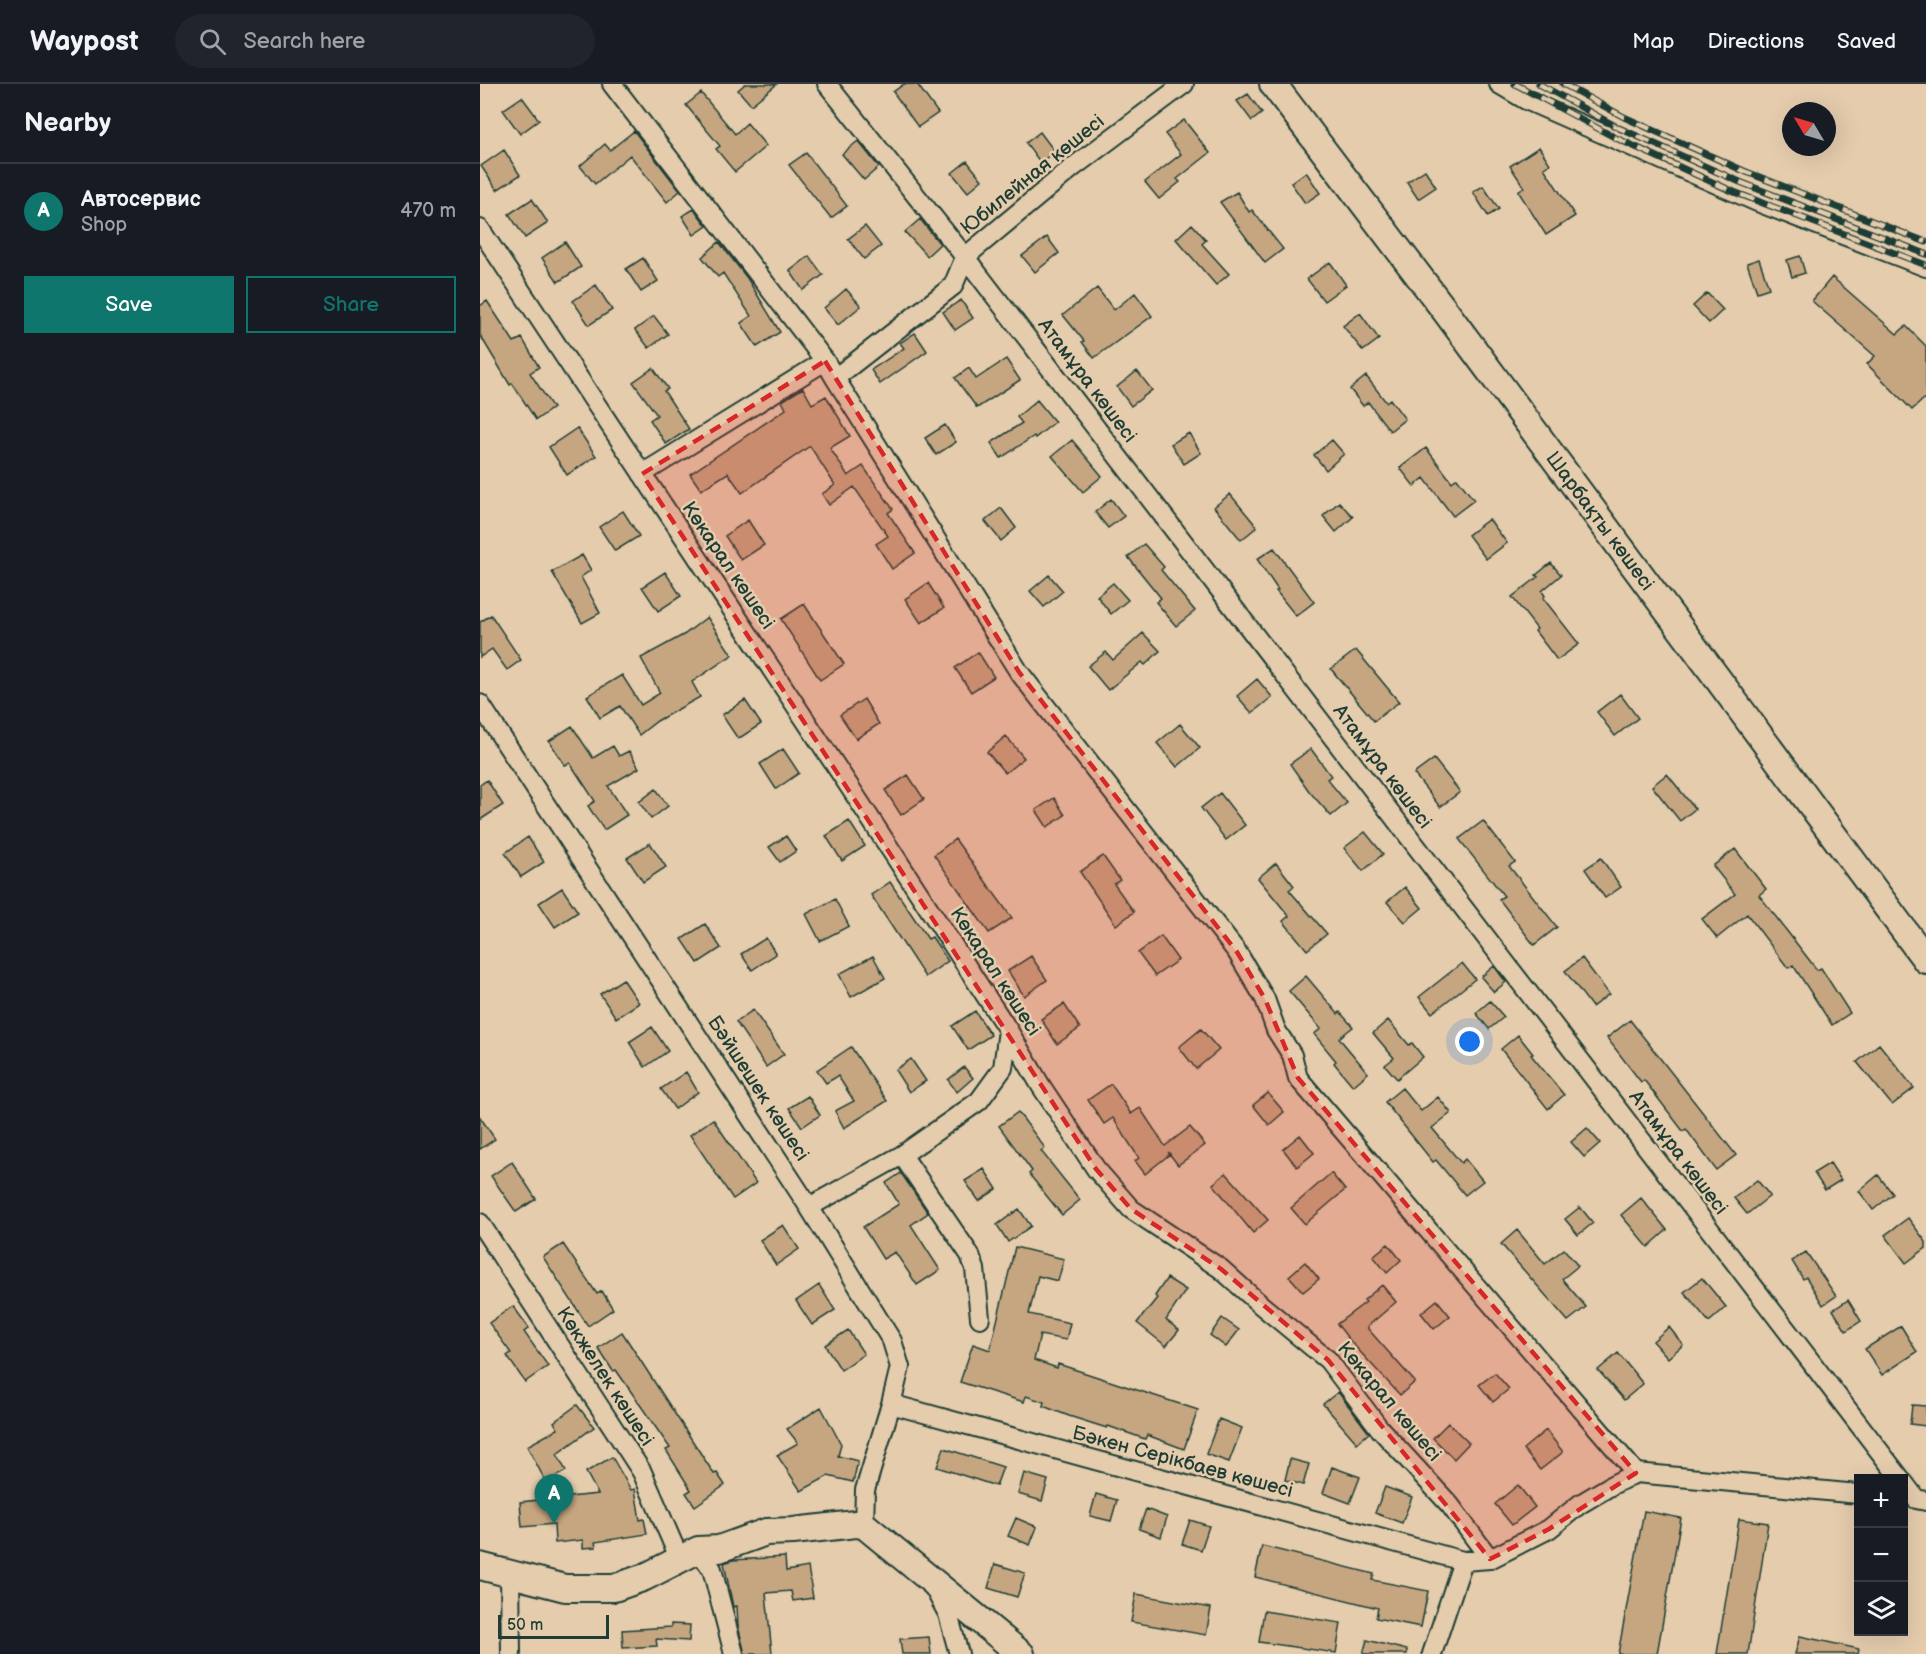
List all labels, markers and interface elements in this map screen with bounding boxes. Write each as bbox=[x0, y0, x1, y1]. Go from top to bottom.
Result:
search box bbox=[175, 14, 595, 68]
text: Waypost bbox=[30, 25, 139, 58]
icon: search bbox=[196, 25, 229, 58]
text: Search here bbox=[244, 28, 365, 55]
text: Map bbox=[1632, 29, 1675, 54]
text: Directions bbox=[1708, 29, 1804, 54]
text: Saved bbox=[1837, 29, 1896, 54]
north arrow bbox=[1782, 102, 1836, 156]
text: Nearby bbox=[24, 108, 111, 139]
street label: Юбилейная көшесі bbox=[956, 109, 1109, 240]
text: Автосервис bbox=[81, 186, 201, 213]
text: A bbox=[37, 199, 50, 223]
text: 470 m bbox=[400, 199, 456, 223]
text: Shop bbox=[81, 213, 127, 237]
button: Save bbox=[24, 276, 234, 333]
button: Share bbox=[246, 276, 456, 333]
street label: Атамұра көшесі bbox=[1032, 313, 1142, 448]
street label: Шарбақты көшесі bbox=[1540, 447, 1659, 596]
street label: Көкарал көшесі bbox=[677, 497, 780, 634]
street label: Атамұра көшесі bbox=[1327, 699, 1437, 834]
street label: Көкарал көшесі bbox=[945, 903, 1046, 1040]
street label: Бәйшешек көшесі bbox=[702, 1011, 814, 1166]
your location bbox=[1455, 1027, 1484, 1056]
street label: Атамұра көшесі bbox=[1623, 1085, 1733, 1220]
street label: Көкжелек көшесі bbox=[551, 1303, 659, 1451]
street label: Көкарал көшесі bbox=[1332, 1337, 1446, 1466]
street label: Бәкен Серікбаев көшесі bbox=[1070, 1421, 1296, 1503]
pin: A bbox=[534, 1474, 574, 1524]
map controls bbox=[1854, 1474, 1908, 1636]
button: + bbox=[1854, 1474, 1908, 1528]
button: − bbox=[1854, 1528, 1908, 1582]
button: layers bbox=[1854, 1582, 1908, 1636]
scale bar bbox=[498, 1612, 609, 1640]
text: 50 m bbox=[507, 1616, 543, 1635]

